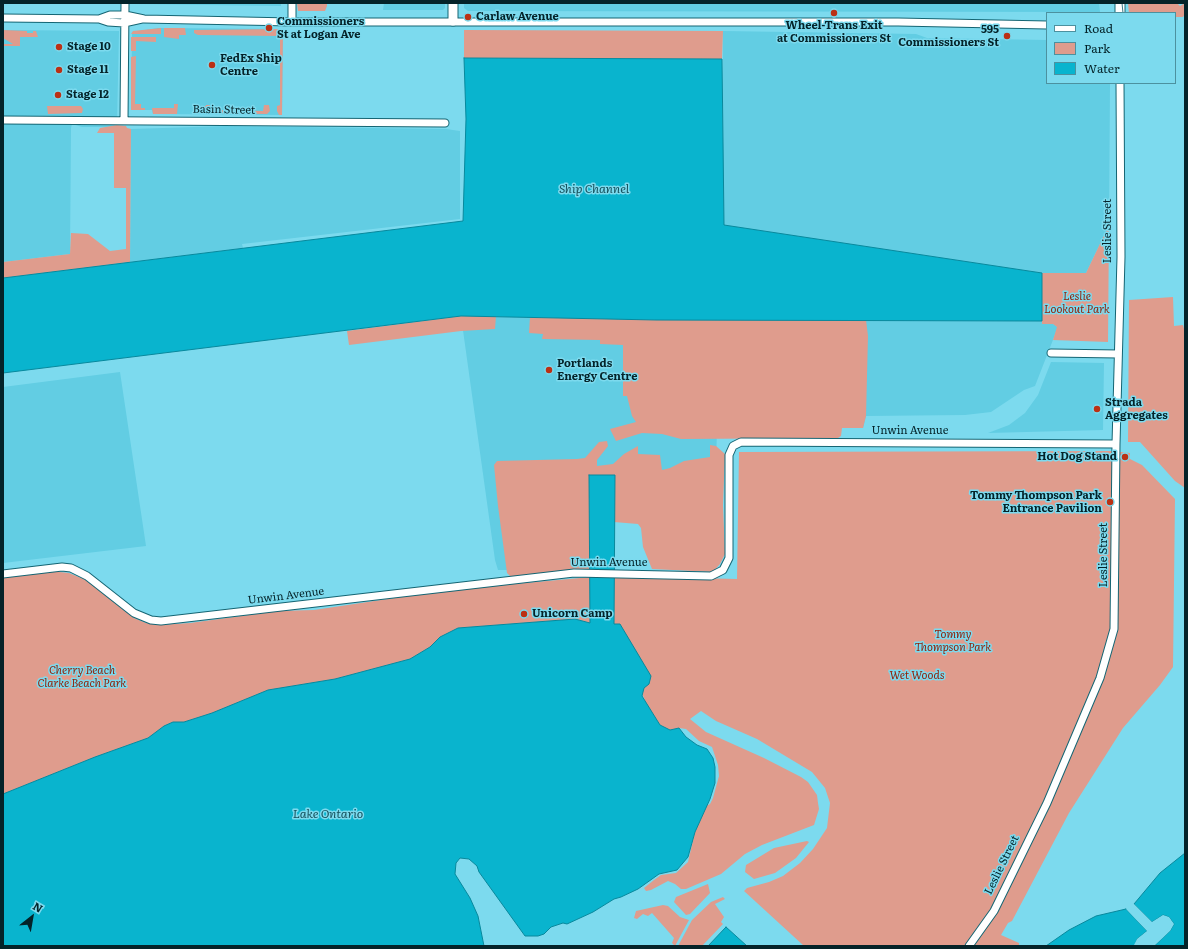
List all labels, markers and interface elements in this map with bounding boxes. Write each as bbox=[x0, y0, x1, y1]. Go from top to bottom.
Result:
marker: Wheel-Trans Exit at Commissioners St bbox=[829, 8, 839, 18]
place label: Carlaw Avenue bbox=[476, 10, 559, 24]
marker: Carlaw Avenue bbox=[463, 12, 473, 22]
legend bbox=[1046, 12, 1176, 84]
place label: Commissioners St at Logan Ave bbox=[277, 15, 364, 41]
place label: Wheel-Trans Exit at Commissioners St bbox=[777, 19, 891, 45]
text: Road bbox=[1084, 19, 1113, 37]
marker: Commissioners St at Logan Ave bbox=[264, 23, 274, 33]
place label: 595 Commissioners St bbox=[898, 23, 999, 49]
marker: 595 Commissioners St bbox=[1002, 31, 1012, 41]
text: Park bbox=[1084, 39, 1110, 57]
place label: Stage 10 bbox=[67, 40, 111, 54]
marker: Stage 10 bbox=[54, 42, 64, 52]
place label: FedEx Ship Centre bbox=[220, 52, 282, 78]
text: Water bbox=[1084, 59, 1120, 77]
marker: FedEx Ship Centre bbox=[207, 60, 217, 70]
place label: Stage 11 bbox=[67, 63, 109, 77]
marker: Stage 11 bbox=[54, 65, 64, 75]
place label: Stage 12 bbox=[66, 88, 109, 102]
marker: Stage 12 bbox=[53, 90, 63, 100]
street label: Basin Street bbox=[193, 103, 255, 117]
water label: Ship Channel bbox=[559, 182, 629, 196]
street label: Leslie Street bbox=[1101, 199, 1115, 263]
park label: Leslie Lookout Park bbox=[1044, 290, 1110, 316]
place label: Portlands Energy Centre bbox=[557, 357, 637, 383]
marker: Portlands Energy Centre bbox=[544, 365, 554, 375]
place label: Strada Aggregates bbox=[1105, 396, 1168, 422]
marker: Strada Aggregates bbox=[1092, 404, 1102, 414]
street label: Unwin Avenue bbox=[872, 424, 948, 438]
place label: Hot Dog Stand bbox=[1037, 450, 1117, 464]
marker: Hot Dog Stand bbox=[1120, 452, 1130, 462]
place label: Tommy Thompson Park Entrance Pavilion bbox=[970, 489, 1102, 515]
marker: Tommy Thompson Park Entrance Pavilion bbox=[1105, 497, 1115, 507]
street label: Leslie Street bbox=[1097, 523, 1111, 587]
street label: Unwin Avenue bbox=[571, 556, 647, 570]
street label: Unwin Avenue bbox=[247, 585, 325, 607]
place label: Unicorn Camp bbox=[532, 607, 613, 621]
marker: Unicorn Camp bbox=[519, 609, 529, 619]
park label: Tommy Thompson Park bbox=[915, 628, 991, 654]
park label: Cherry Beach Clarke Beach Park bbox=[38, 664, 126, 690]
park label: Wet Woods bbox=[889, 669, 945, 683]
water label: Lake Ontario bbox=[293, 807, 363, 821]
street label: Leslie Street bbox=[982, 833, 1022, 897]
north arrow bbox=[12, 897, 52, 937]
text: N bbox=[30, 897, 46, 916]

